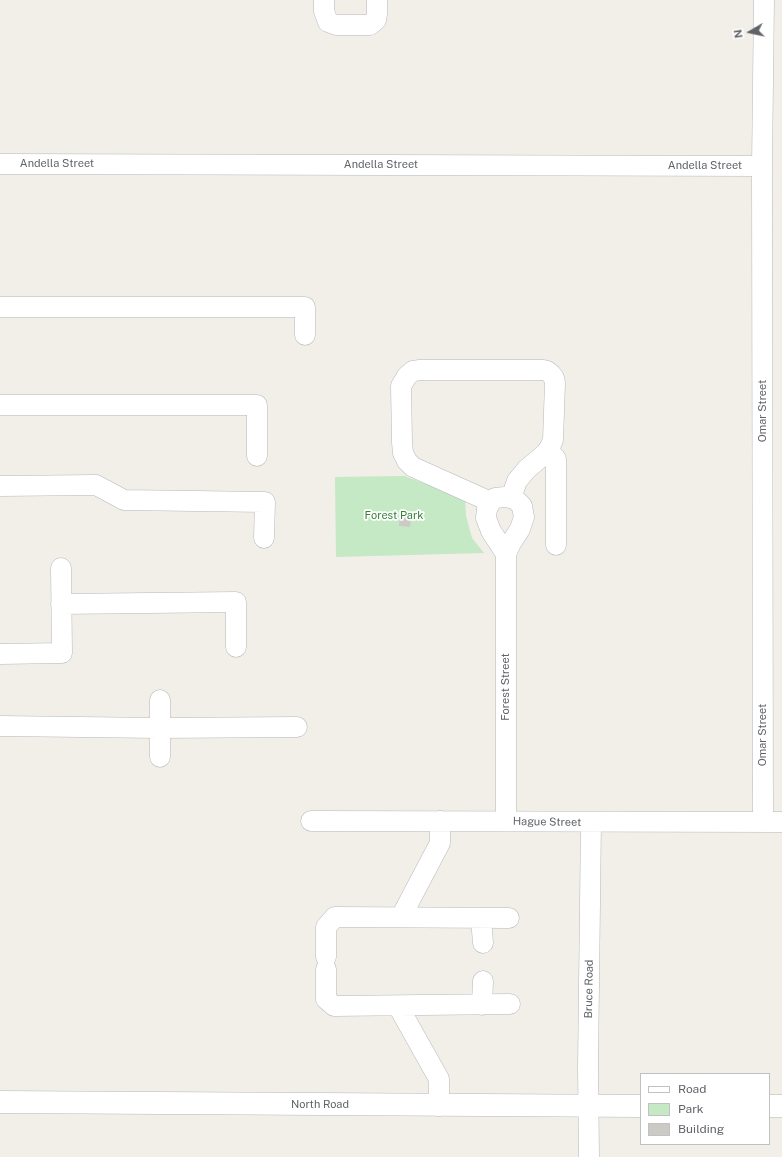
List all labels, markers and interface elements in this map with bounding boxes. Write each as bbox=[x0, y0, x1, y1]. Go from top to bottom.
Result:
north arrow bbox=[730, 12, 770, 52]
text: N bbox=[732, 29, 745, 39]
street label: Andella Street bbox=[20, 157, 94, 171]
street label: Andella Street bbox=[344, 158, 418, 172]
street label: Andella Street bbox=[668, 159, 742, 173]
street label: Omar Street bbox=[756, 380, 770, 442]
park label: Forest Park bbox=[365, 509, 423, 523]
street label: Forest Street bbox=[499, 653, 513, 721]
street label: Omar Street bbox=[756, 704, 770, 766]
street label: Hague Street bbox=[513, 815, 581, 829]
street label: Bruce Road bbox=[582, 959, 596, 1019]
legend bbox=[640, 1073, 770, 1145]
text: Road bbox=[678, 1082, 706, 1096]
street label: North Road bbox=[291, 1098, 349, 1112]
text: Park bbox=[678, 1102, 704, 1116]
text: Building bbox=[678, 1122, 724, 1136]

